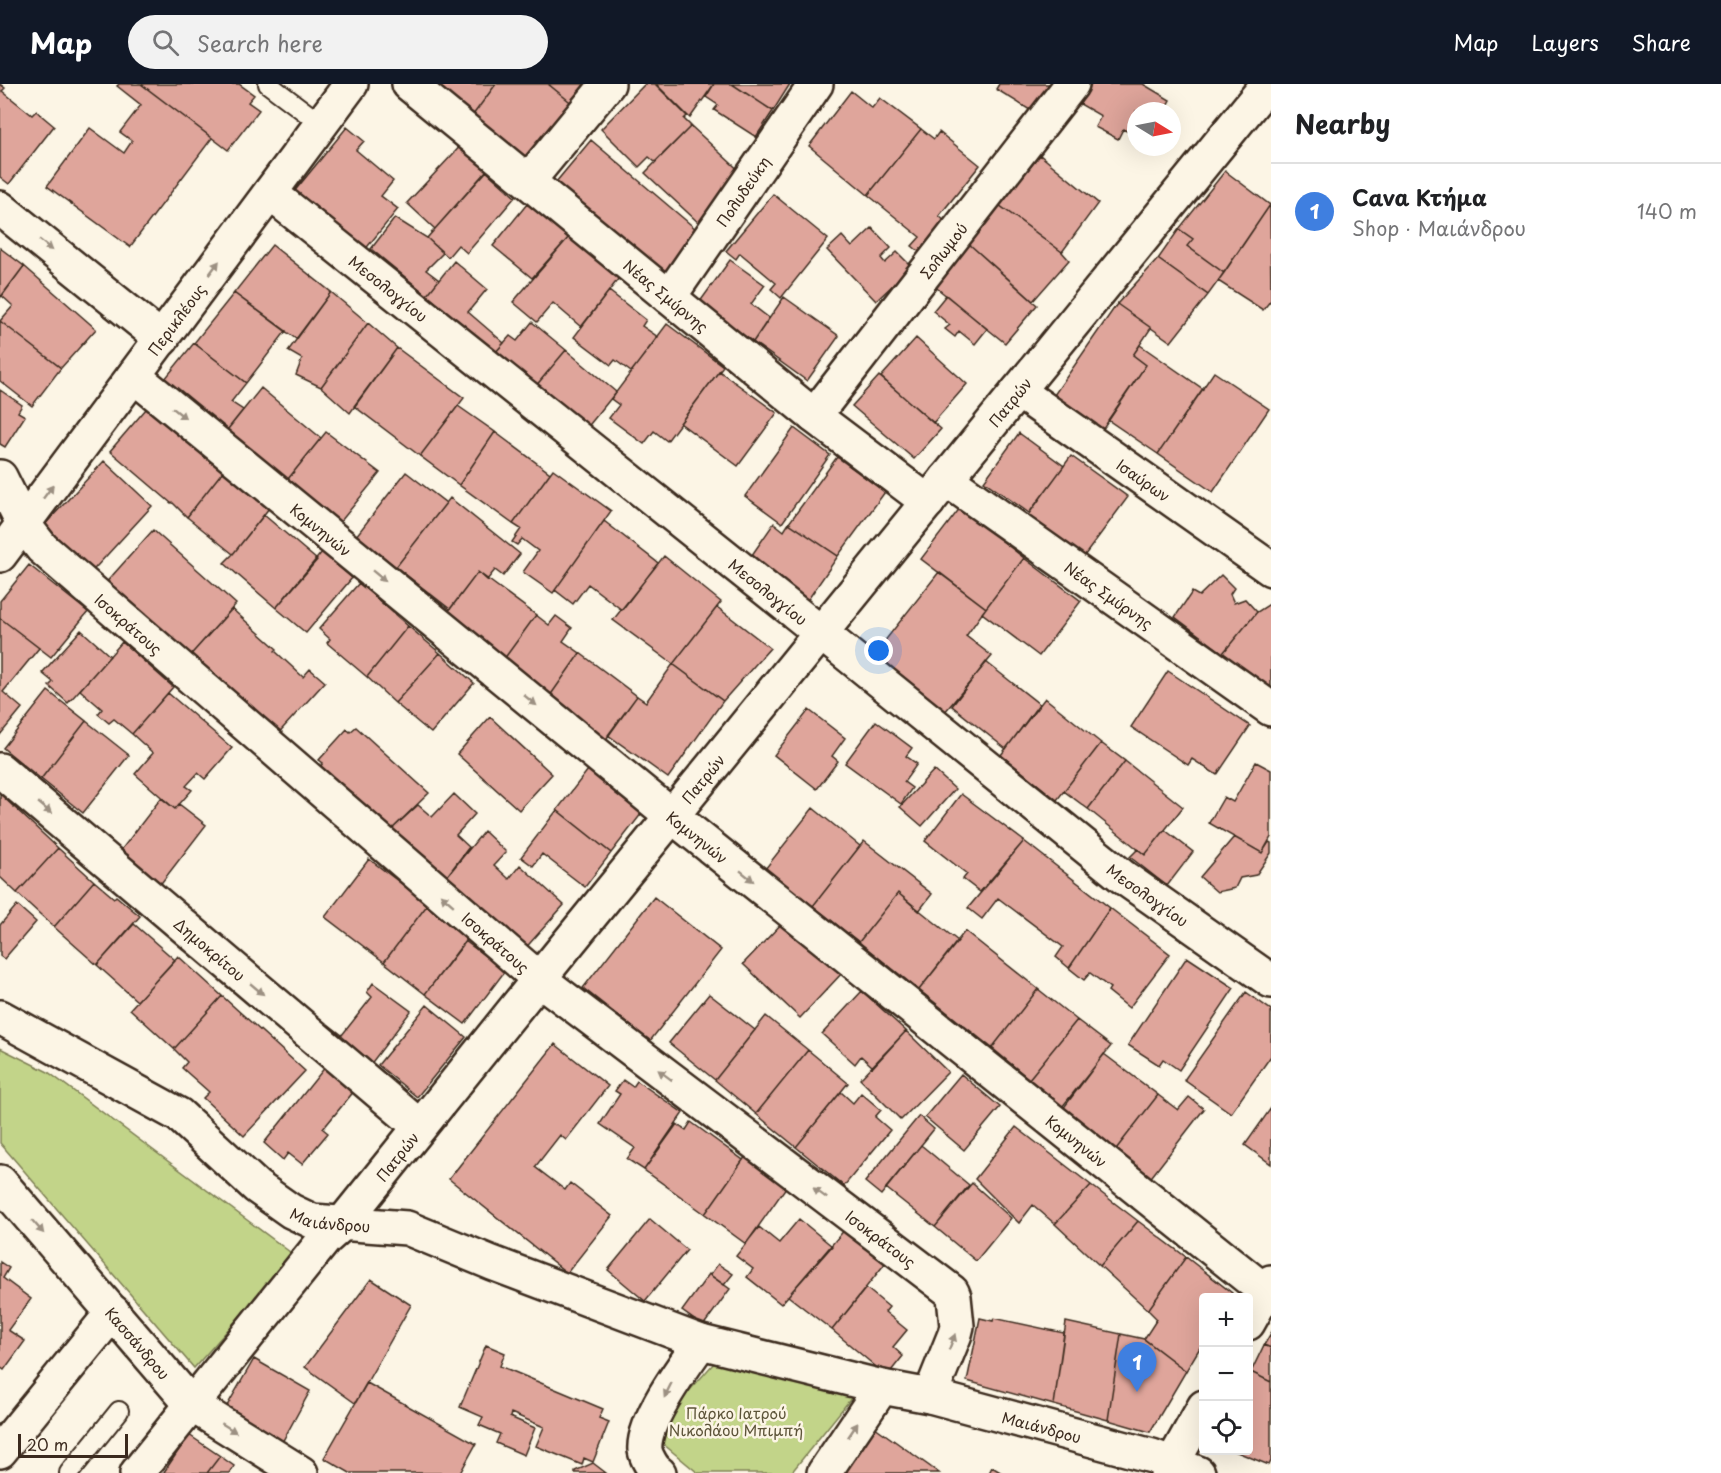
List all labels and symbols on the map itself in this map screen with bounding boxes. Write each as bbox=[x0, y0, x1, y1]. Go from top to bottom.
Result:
north arrow bbox=[1127, 102, 1181, 156]
street label: Πολυδεύκη bbox=[710, 151, 775, 231]
street label: Σολωμού bbox=[914, 217, 972, 283]
one-way arrow bbox=[38, 238, 53, 251]
street label: Μεσολογγίου bbox=[344, 249, 433, 327]
street label: Νέας Σμύρνης bbox=[619, 253, 714, 337]
one-way arrow bbox=[208, 261, 220, 276]
street label: Περικλέους bbox=[141, 278, 210, 360]
street label: Πατρών bbox=[982, 372, 1037, 431]
one-way arrow bbox=[172, 406, 187, 418]
street label: Ισαύρων bbox=[1112, 453, 1176, 507]
one-way arrow bbox=[42, 484, 54, 500]
street label: Κομνηνών bbox=[286, 497, 357, 561]
street label: Μεσολογγίου bbox=[724, 552, 813, 630]
street label: Νέας Σμύρνης bbox=[1060, 555, 1159, 634]
one-way arrow bbox=[371, 570, 387, 583]
street label: Ισοκράτους bbox=[90, 588, 168, 659]
your location bbox=[864, 636, 893, 665]
one-way arrow bbox=[522, 693, 538, 706]
street label: Πατρών bbox=[675, 749, 730, 808]
one-way arrow bbox=[37, 801, 52, 814]
street label: Κομνηνών bbox=[662, 805, 733, 868]
street label: Μεσολογγίου bbox=[1103, 857, 1194, 931]
one-way arrow bbox=[739, 869, 754, 881]
one-way arrow bbox=[440, 894, 455, 907]
street label: Ισοκράτους bbox=[457, 906, 535, 978]
street label: Δημοκρίτου bbox=[170, 912, 251, 986]
one-way arrow bbox=[249, 982, 264, 995]
one-way arrow bbox=[657, 1069, 672, 1081]
street label: Κομνηνών bbox=[1041, 1109, 1113, 1172]
street label: Πατρών bbox=[370, 1126, 424, 1186]
one-way arrow bbox=[812, 1186, 828, 1199]
street label: Μαιάνδρου bbox=[287, 1201, 371, 1237]
street label: Ισοκράτους bbox=[841, 1204, 921, 1273]
one-way arrow bbox=[31, 1219, 44, 1234]
street label: Κασσάνδρου bbox=[101, 1301, 176, 1384]
one-way arrow bbox=[948, 1333, 957, 1351]
pin: 1 bbox=[1118, 1342, 1156, 1392]
one-way arrow bbox=[663, 1382, 673, 1399]
park label: Πάρκο Ιατρού Νικολάου Μπιμπή bbox=[669, 1401, 803, 1441]
street label: Μαιάνδρου bbox=[1000, 1405, 1084, 1448]
one-way arrow bbox=[847, 1422, 858, 1438]
one-way arrow bbox=[221, 1423, 237, 1434]
scale bar bbox=[18, 1431, 128, 1458]

